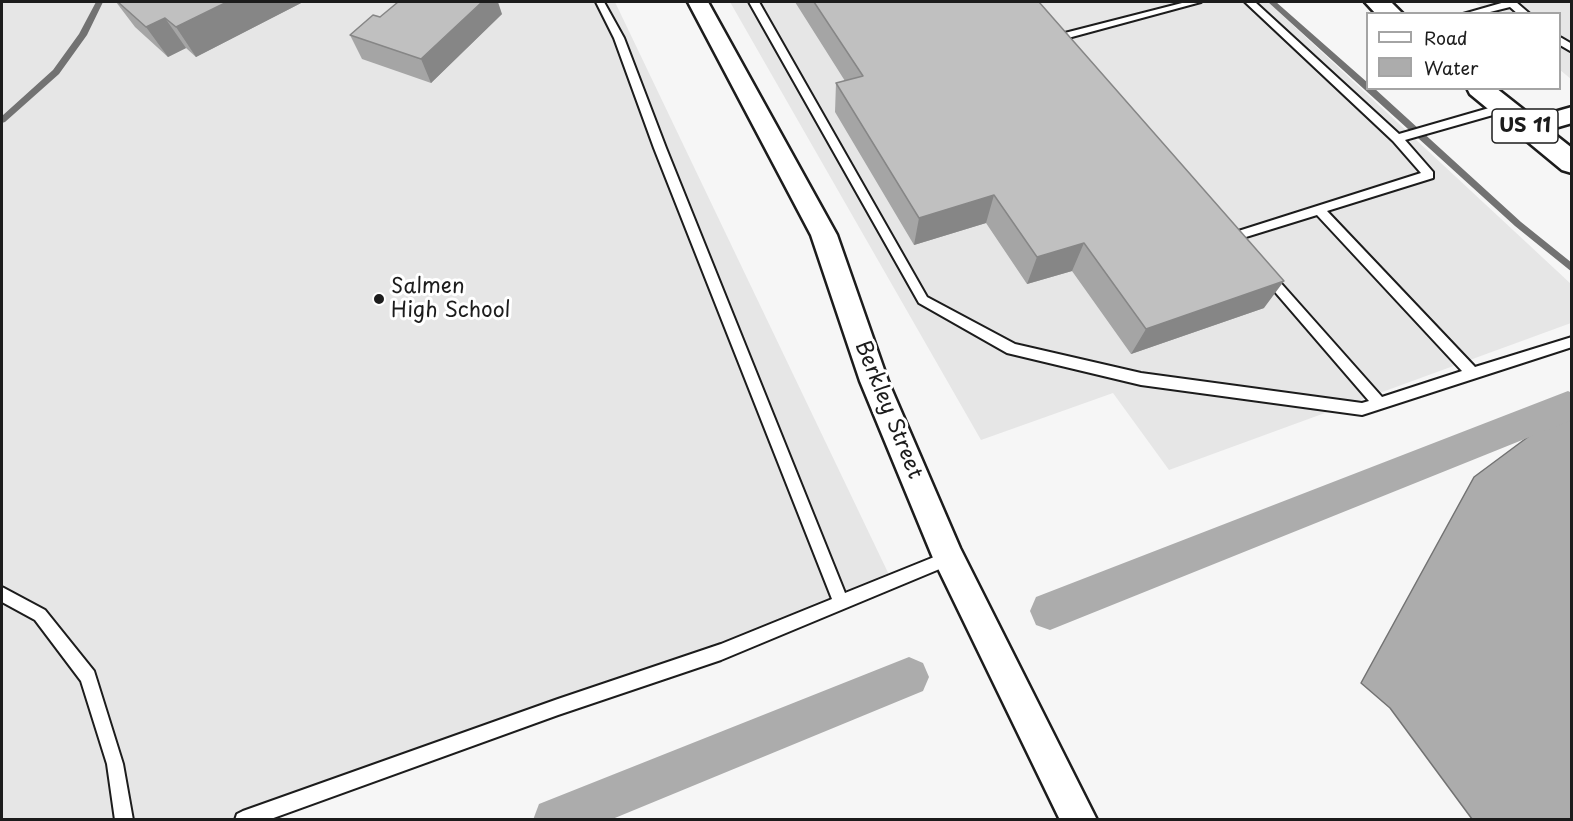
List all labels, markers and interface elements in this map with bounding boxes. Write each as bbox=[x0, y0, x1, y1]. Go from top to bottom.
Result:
legend bbox=[1366, 12, 1561, 90]
text: Road bbox=[1424, 24, 1468, 51]
text: Water bbox=[1424, 54, 1478, 81]
road number: US 11 bbox=[1492, 109, 1558, 143]
place label: Salmen High School bbox=[391, 274, 511, 324]
marker: Salmen High School bbox=[372, 292, 386, 306]
street label: Berkley Street bbox=[849, 337, 927, 483]

